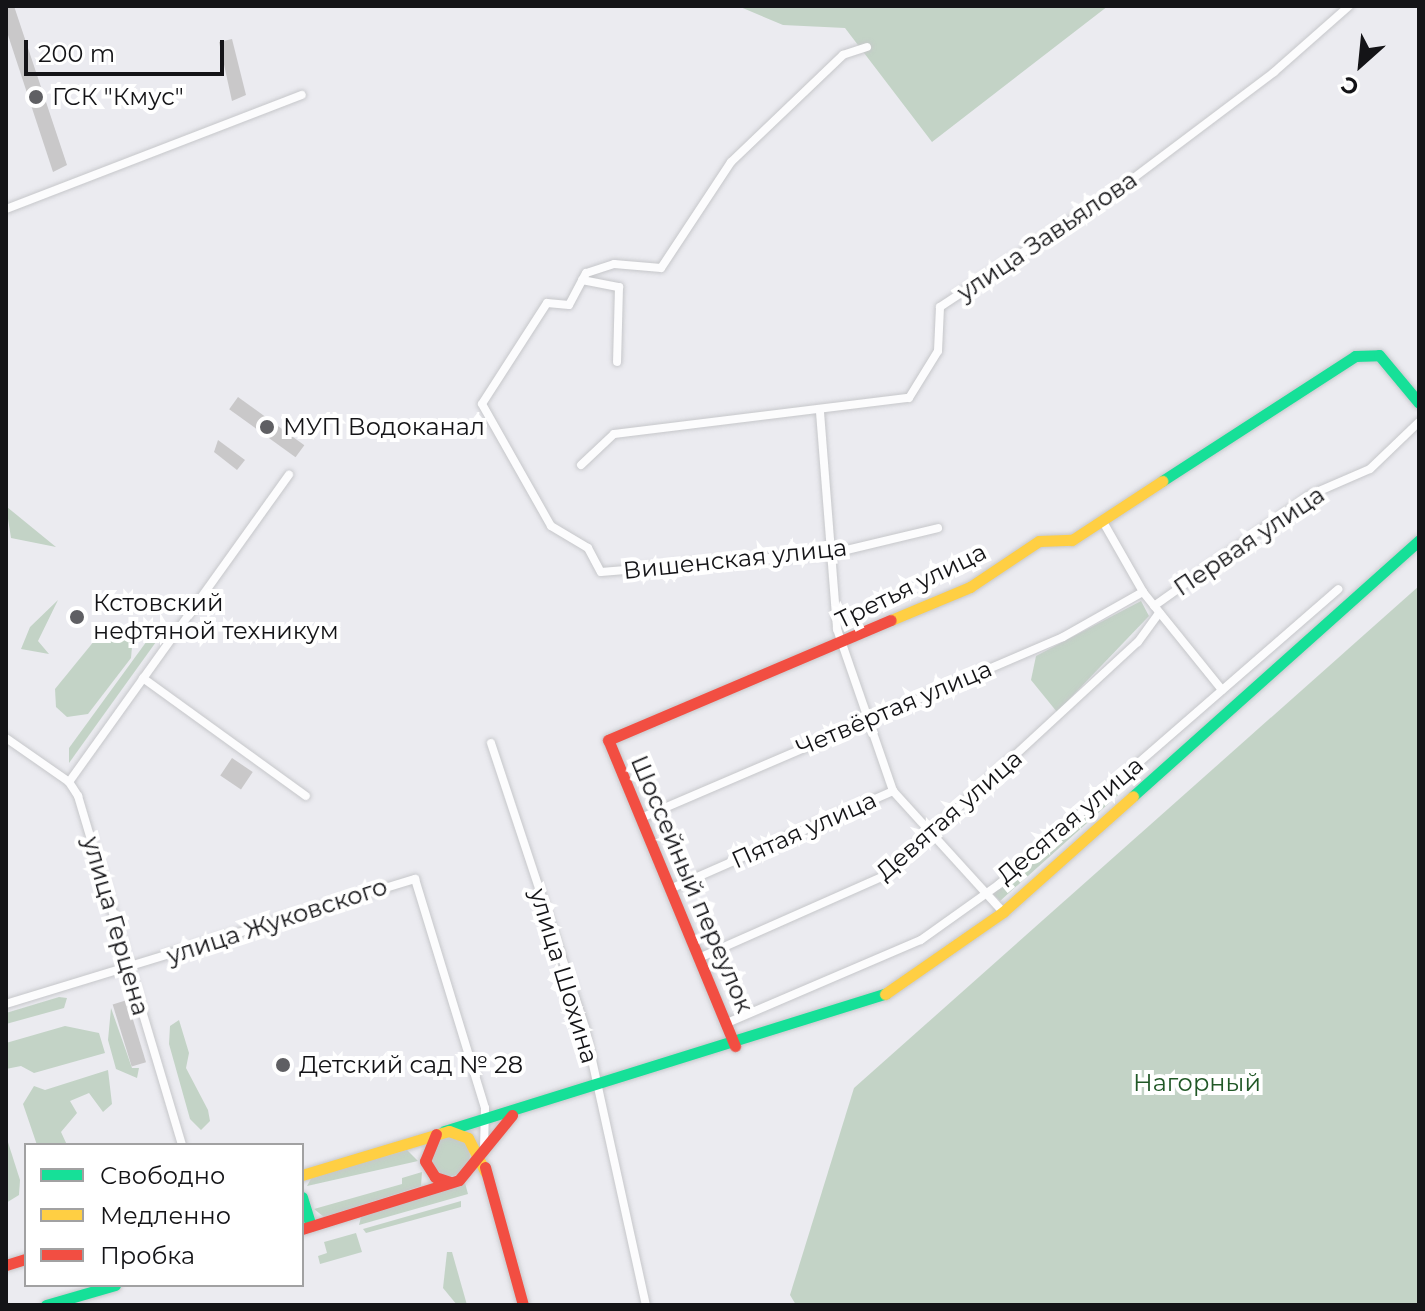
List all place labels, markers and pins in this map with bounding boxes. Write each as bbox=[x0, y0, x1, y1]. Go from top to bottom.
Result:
place label: ГСК "Кмус" bbox=[52, 83, 184, 111]
marker: ГСК "Кмус" bbox=[27, 88, 45, 106]
place label: МУП Водоканал bbox=[283, 413, 485, 441]
marker: МУП Водоканал bbox=[258, 418, 276, 436]
place label: Кстовский нефтяной техникум bbox=[93, 589, 339, 645]
marker: Кстовский нефтяной техникум bbox=[68, 608, 86, 626]
place label: Детский сад № 28 bbox=[299, 1051, 523, 1079]
marker: Детский сад № 28 bbox=[274, 1056, 292, 1074]

